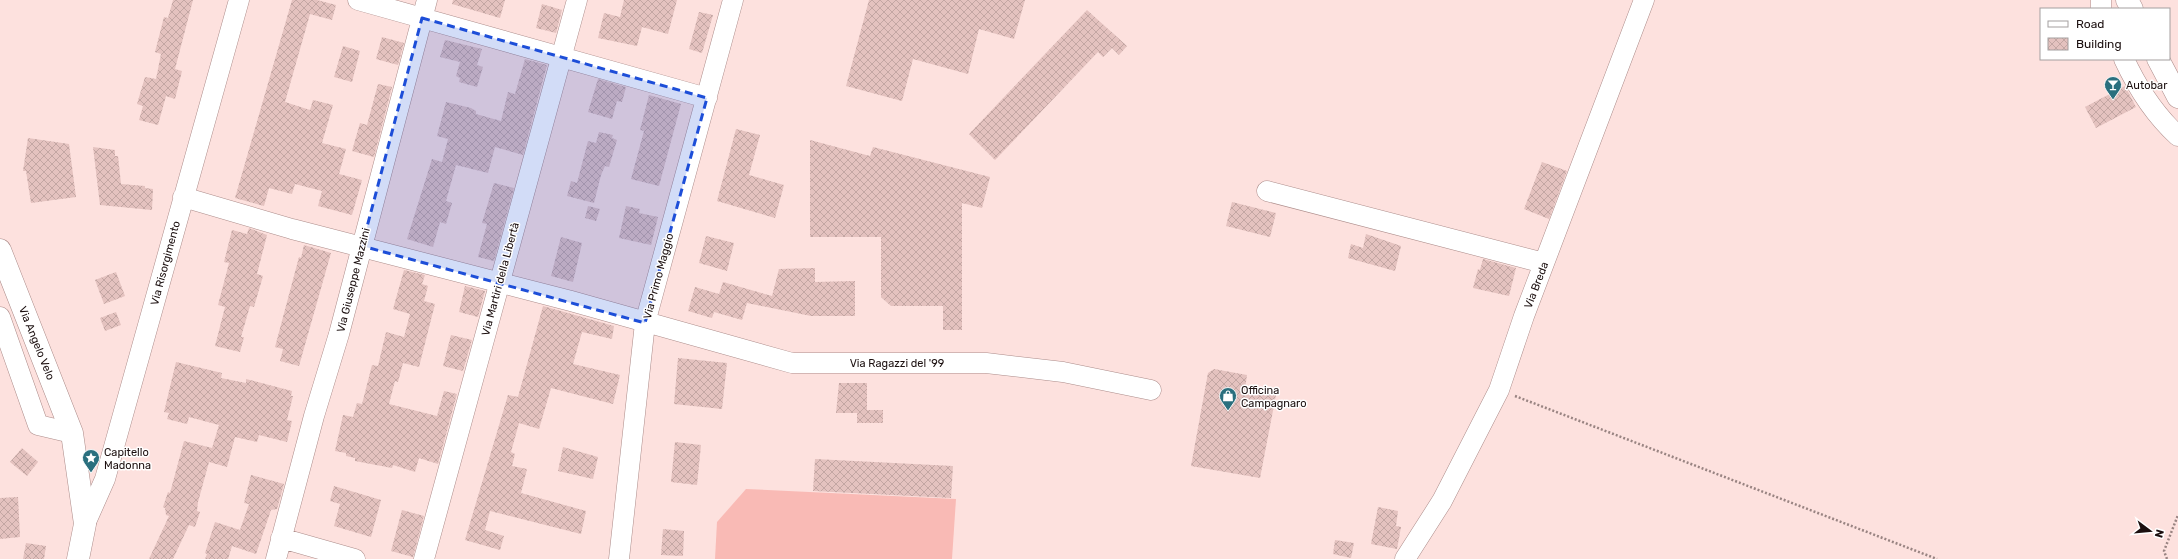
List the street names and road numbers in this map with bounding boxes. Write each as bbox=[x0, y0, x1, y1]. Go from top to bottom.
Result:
street label: Via Risorgimento bbox=[148, 220, 183, 307]
street label: Via Martiri della Libertà bbox=[479, 221, 522, 337]
street label: Via Giuseppe Mazzini bbox=[334, 227, 373, 334]
street label: Via Primo Maggio bbox=[641, 232, 676, 320]
street label: Via Breda bbox=[1522, 260, 1551, 310]
street label: Via Angelo Velo bbox=[16, 304, 57, 382]
street label: Via Ragazzi del '99 bbox=[850, 357, 944, 370]

